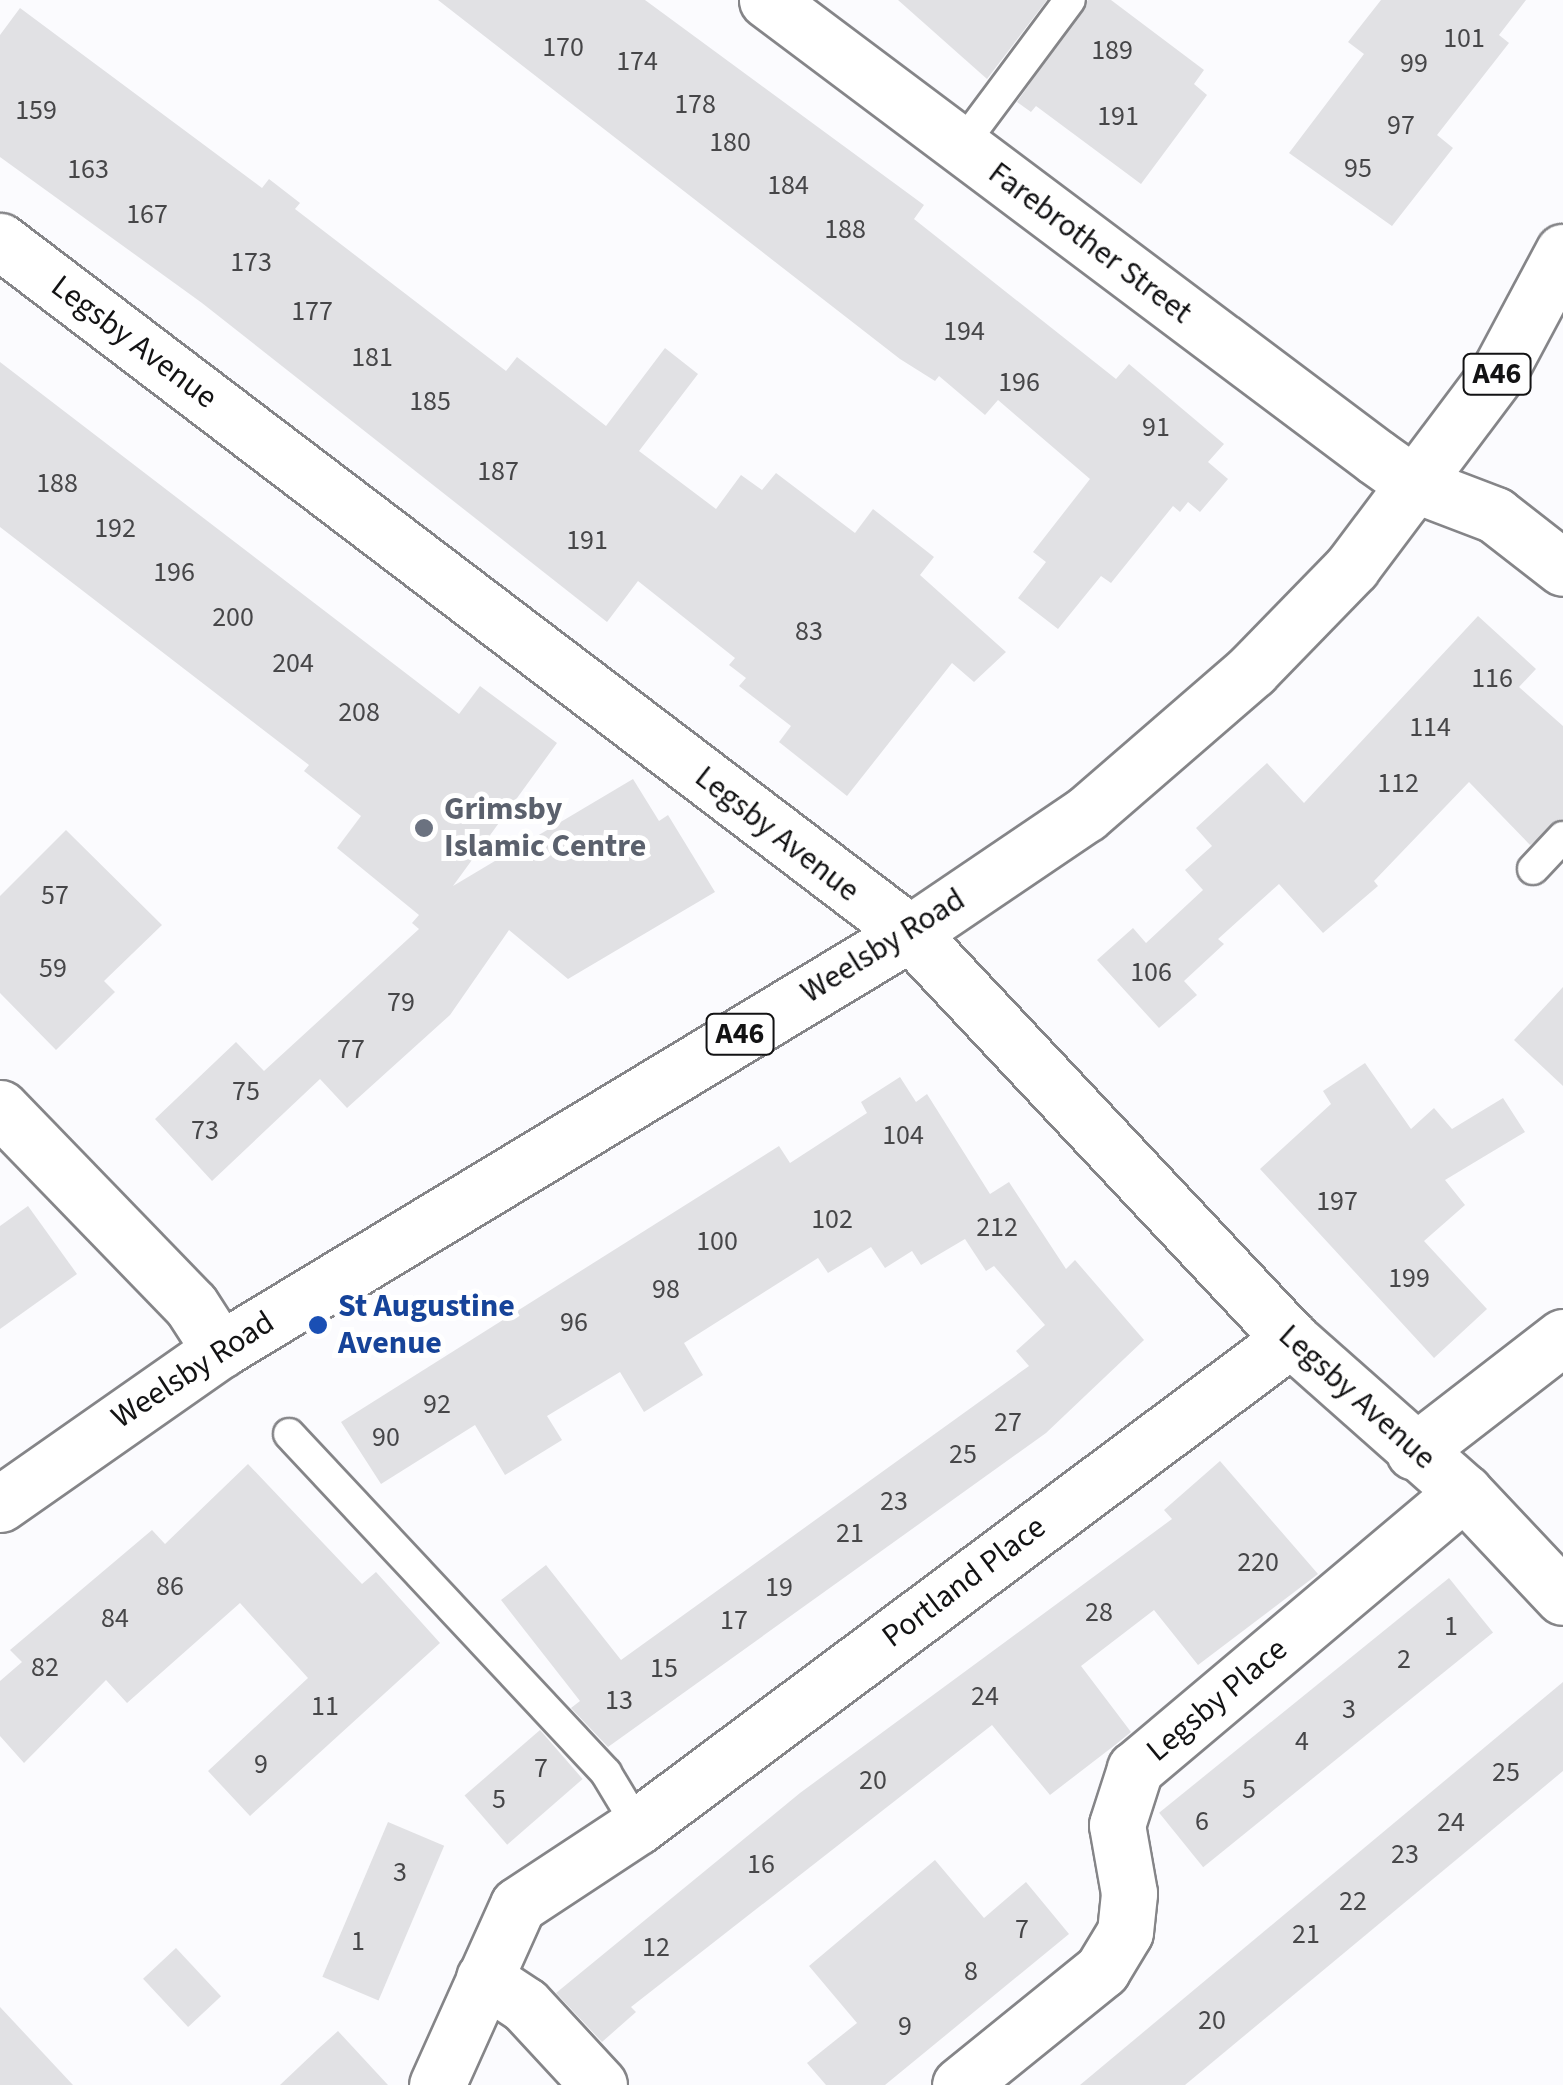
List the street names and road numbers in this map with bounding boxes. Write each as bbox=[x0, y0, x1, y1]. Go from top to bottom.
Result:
street label: Farebrother Street bbox=[981, 154, 1199, 332]
street label: Legsby Avenue bbox=[43, 267, 225, 417]
road number: A46 bbox=[1462, 349, 1532, 399]
street label: Legsby Avenue bbox=[687, 758, 867, 910]
street label: Weelsby Road bbox=[794, 880, 972, 1012]
road number: A46 bbox=[705, 1009, 775, 1059]
street label: Weelsby Road bbox=[105, 1303, 281, 1437]
street label: Legsby Avenue bbox=[1271, 1317, 1443, 1477]
street label: Portland Place bbox=[875, 1508, 1053, 1656]
street label: Legsby Place bbox=[1139, 1630, 1295, 1770]

